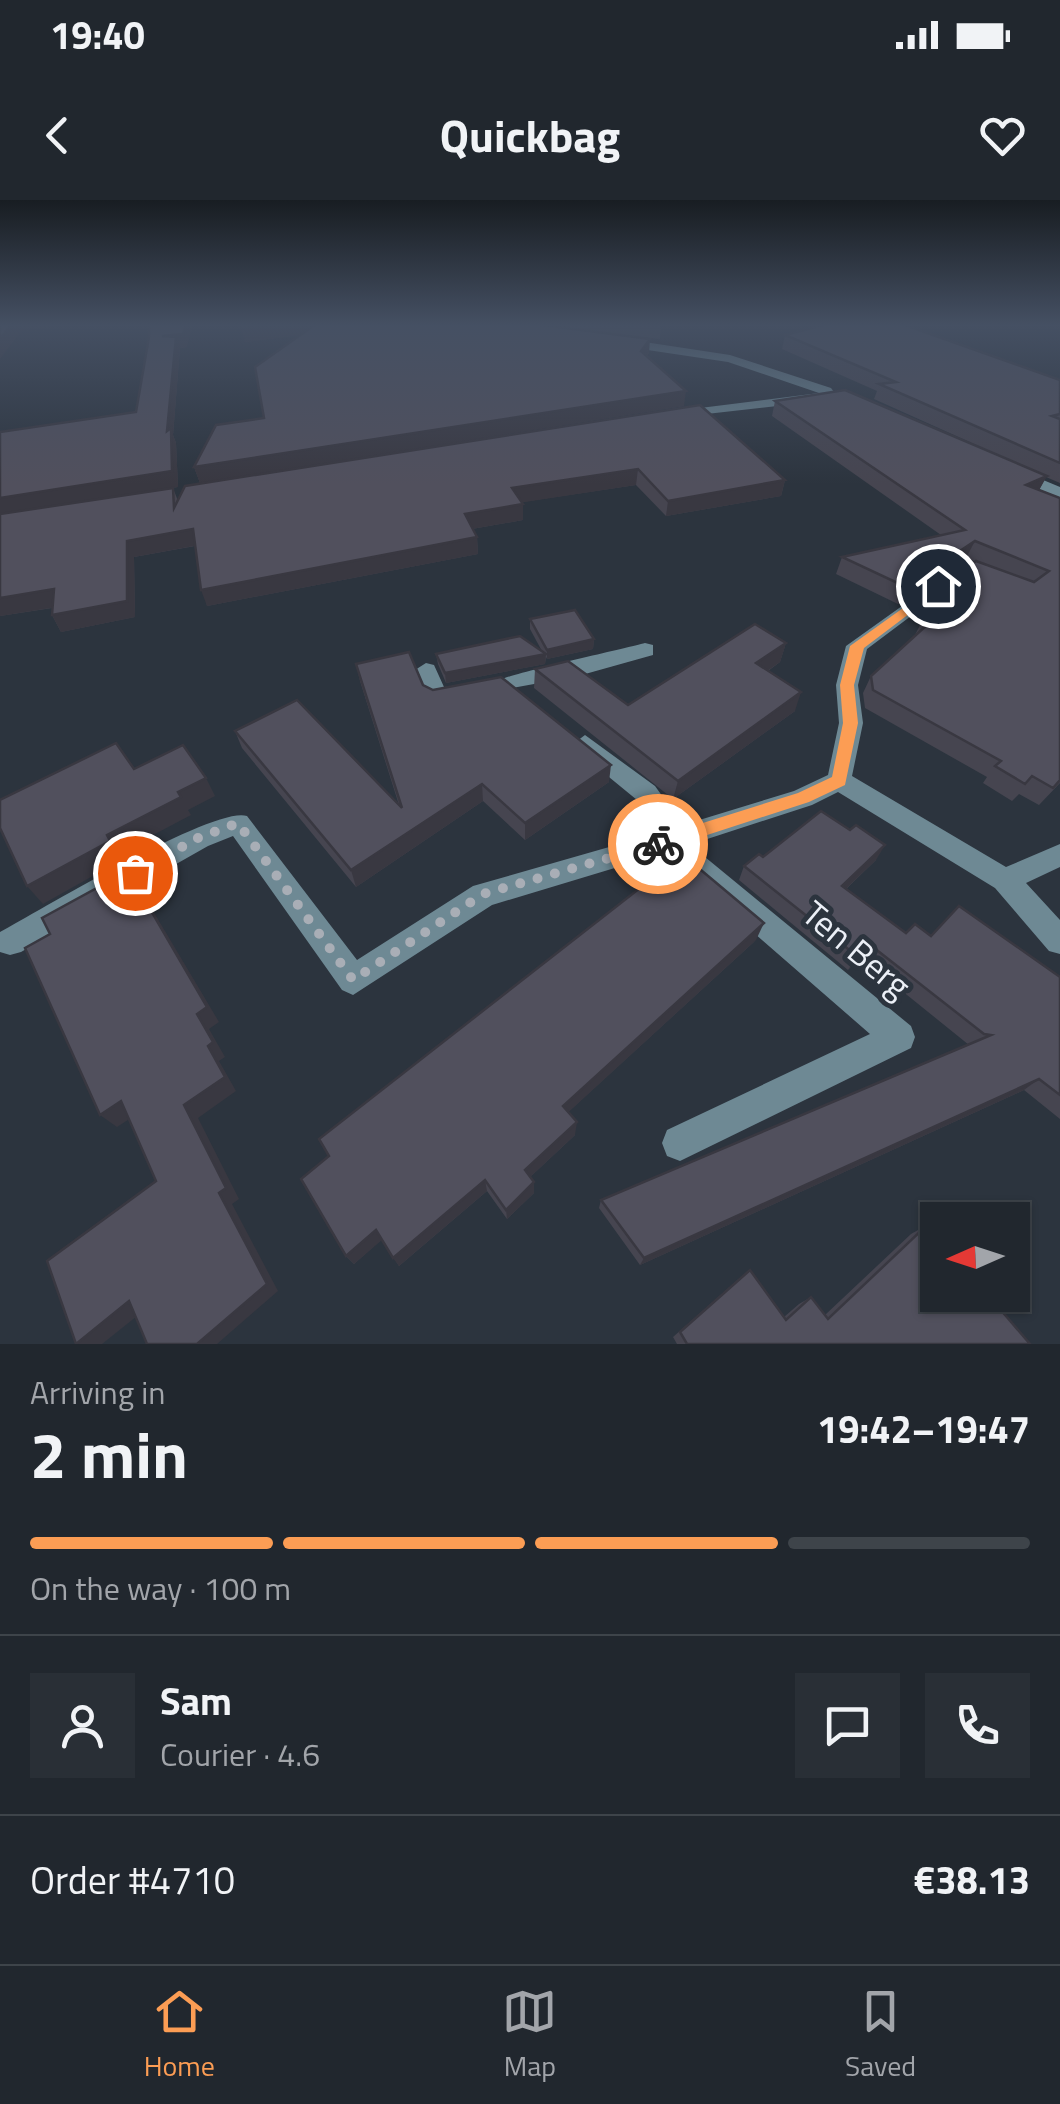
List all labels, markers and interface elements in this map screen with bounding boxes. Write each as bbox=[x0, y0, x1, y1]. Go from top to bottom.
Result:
text: 19:40 bbox=[50, 6, 145, 64]
text: Quickbag bbox=[440, 101, 620, 169]
icon: back bbox=[30, 108, 85, 163]
icon: heart bbox=[975, 108, 1030, 163]
pin bbox=[896, 544, 981, 629]
icon: home bbox=[911, 559, 966, 614]
courier bbox=[608, 794, 708, 894]
icon: bike bbox=[631, 817, 686, 872]
pin bbox=[93, 831, 178, 916]
icon: bag bbox=[108, 846, 163, 901]
street label: Ten Berg bbox=[790, 887, 924, 1011]
north arrow bbox=[920, 1202, 1030, 1312]
map controls bbox=[920, 1202, 1030, 1312]
text: Arriving in bbox=[30, 1368, 166, 1416]
text: 19:42–19:47 bbox=[817, 1400, 1030, 1458]
text: 2 min bbox=[30, 1404, 188, 1503]
text: On the way · 100 m bbox=[30, 1564, 291, 1612]
text: Sam bbox=[160, 1672, 232, 1730]
button: person bbox=[30, 1673, 135, 1778]
button: chat bbox=[795, 1673, 900, 1778]
button: phone bbox=[925, 1673, 1030, 1778]
text: Courier · 4.6 bbox=[160, 1730, 320, 1778]
text: Order #4710 bbox=[30, 1851, 235, 1909]
text: €38.13 bbox=[914, 1851, 1030, 1909]
tab: Home bbox=[144, 1984, 215, 2087]
tab: Map bbox=[502, 1984, 557, 2087]
tab: Saved bbox=[845, 1984, 916, 2087]

